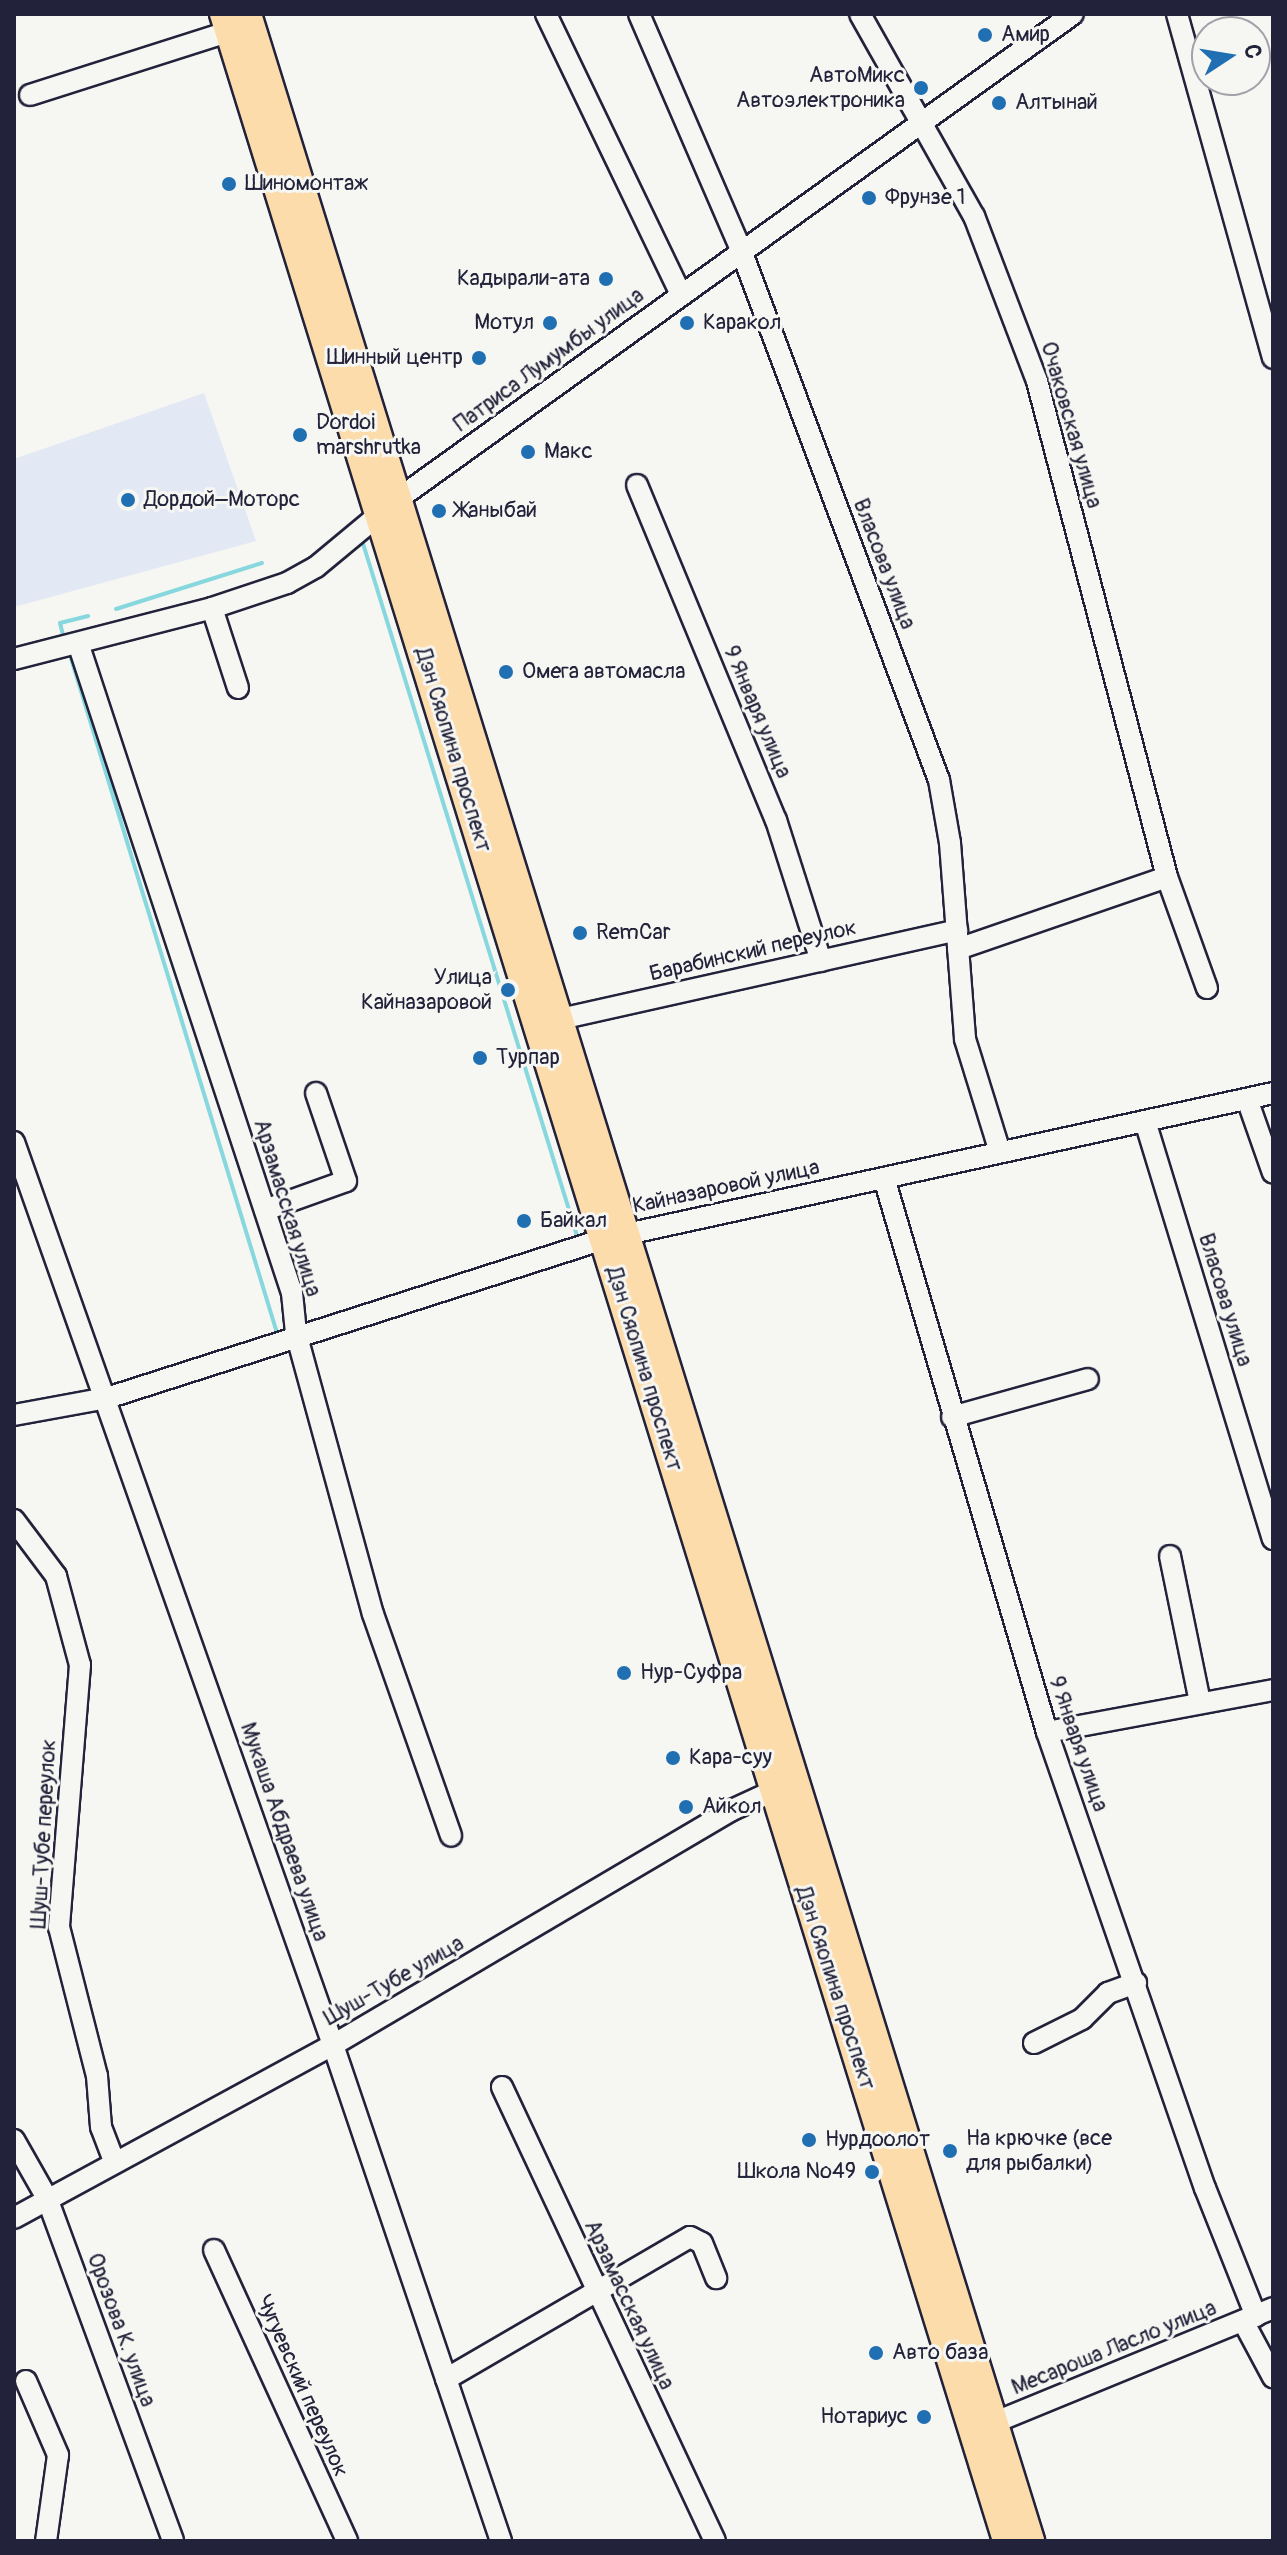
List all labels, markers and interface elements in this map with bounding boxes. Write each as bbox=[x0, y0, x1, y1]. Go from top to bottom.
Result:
north arrow bbox=[1191, 16, 1271, 96]
place label: Амир bbox=[1001, 22, 1050, 48]
marker: Амир bbox=[976, 26, 994, 44]
text: С bbox=[1237, 42, 1268, 61]
place label: АвтоМикс Автоэлектроника bbox=[736, 62, 905, 114]
marker: АвтоМикс Автоэлектроника bbox=[912, 79, 930, 97]
place label: Алтынай bbox=[1015, 90, 1098, 116]
marker: Алтынай bbox=[990, 94, 1008, 112]
place label: Шиномонтаж bbox=[245, 171, 368, 197]
marker: Шиномонтаж bbox=[220, 175, 238, 193]
place label: Фрунзе 1 bbox=[885, 185, 965, 211]
marker: Фрунзе 1 bbox=[860, 189, 878, 207]
place label: Кадырали-ата bbox=[457, 266, 590, 292]
marker: Кадырали-ата bbox=[597, 270, 615, 288]
street label: Патриса Лумумбы улица bbox=[449, 282, 649, 438]
place label: Мотул bbox=[474, 310, 534, 336]
place label: Каракол bbox=[703, 310, 781, 336]
marker: Мотул bbox=[541, 314, 559, 332]
marker: Каракол bbox=[678, 314, 696, 332]
street label: Очаковская улица bbox=[1035, 339, 1107, 511]
place label: Шинный центр bbox=[327, 345, 463, 371]
marker: Шинный центр bbox=[470, 349, 488, 367]
place label: Dordoi marshrutka bbox=[316, 409, 421, 460]
marker: Dordoi marshrutka bbox=[291, 426, 309, 444]
place label: Макс bbox=[544, 439, 593, 465]
marker: Макс bbox=[519, 443, 537, 461]
place label: Дордой–Моторс bbox=[144, 487, 300, 513]
marker: Дордой–Моторс bbox=[119, 491, 137, 509]
street label: Власова улица bbox=[847, 495, 921, 633]
place label: Жаныбай bbox=[455, 498, 537, 524]
marker: Жаныбай bbox=[430, 502, 448, 520]
street label: 9 Января улица bbox=[717, 642, 797, 782]
street label: Дэн Сяопина проспект bbox=[409, 645, 497, 855]
place label: Омега автомасла bbox=[522, 659, 685, 685]
marker: Омега автомасла bbox=[497, 663, 515, 681]
street label: Барабинский переулок bbox=[647, 914, 859, 988]
place label: RemCar bbox=[596, 920, 671, 946]
marker: RemCar bbox=[571, 924, 589, 942]
place label: Улица Кайназаровой bbox=[361, 964, 492, 1016]
marker: Улица Кайназаровой bbox=[499, 981, 517, 999]
place label: Турпар bbox=[496, 1045, 560, 1071]
marker: Турпар bbox=[471, 1049, 489, 1067]
street label: Арзамасская улица bbox=[247, 1116, 327, 1300]
street label: Кайназаровой улица bbox=[630, 1154, 822, 1220]
place label: Байкал bbox=[540, 1208, 607, 1234]
marker: Байкал bbox=[515, 1212, 533, 1230]
street label: Власова улица bbox=[1192, 1230, 1258, 1370]
street label: Дэн Сяопина проспект bbox=[600, 1264, 688, 1474]
place label: Нур-Суфра bbox=[640, 1660, 742, 1686]
marker: Нур-Суфра bbox=[615, 1664, 633, 1682]
street label: 9 Января улица bbox=[1043, 1673, 1113, 1815]
street label: Мукаша Абдраева улица bbox=[234, 1719, 334, 1945]
street label: Шуш-Тубе переулок bbox=[26, 1739, 62, 1929]
place label: Кара-суу bbox=[689, 1745, 772, 1771]
marker: Кара-суу bbox=[664, 1749, 682, 1767]
place label: Айкол bbox=[702, 1794, 762, 1820]
marker: Айкол bbox=[677, 1798, 695, 1816]
street label: Дэн Сяопина проспект bbox=[790, 1883, 880, 2093]
street label: Шуш-Тубе улица bbox=[319, 1930, 469, 2032]
place label: На крючке (все для рыбалки) bbox=[966, 2125, 1112, 2176]
place label: Нурдоолот bbox=[825, 2127, 930, 2153]
marker: Нурдоолот bbox=[800, 2131, 818, 2149]
marker: На крючке (все для рыбалки) bbox=[941, 2142, 959, 2160]
place label: Школа №49 bbox=[737, 2159, 856, 2185]
marker: Школа №49 bbox=[863, 2163, 881, 2181]
street label: Арзамасская улица bbox=[578, 2216, 680, 2394]
street label: Орозова К. улица bbox=[81, 2250, 161, 2410]
street label: Чугуевский переулок bbox=[250, 2291, 354, 2481]
street label: Месароша Ласло улица bbox=[1008, 2295, 1220, 2401]
place label: Авто база bbox=[892, 2340, 988, 2366]
marker: Авто база bbox=[867, 2344, 885, 2362]
place label: Нотариус bbox=[820, 2404, 908, 2430]
marker: Нотариус bbox=[915, 2408, 933, 2426]

